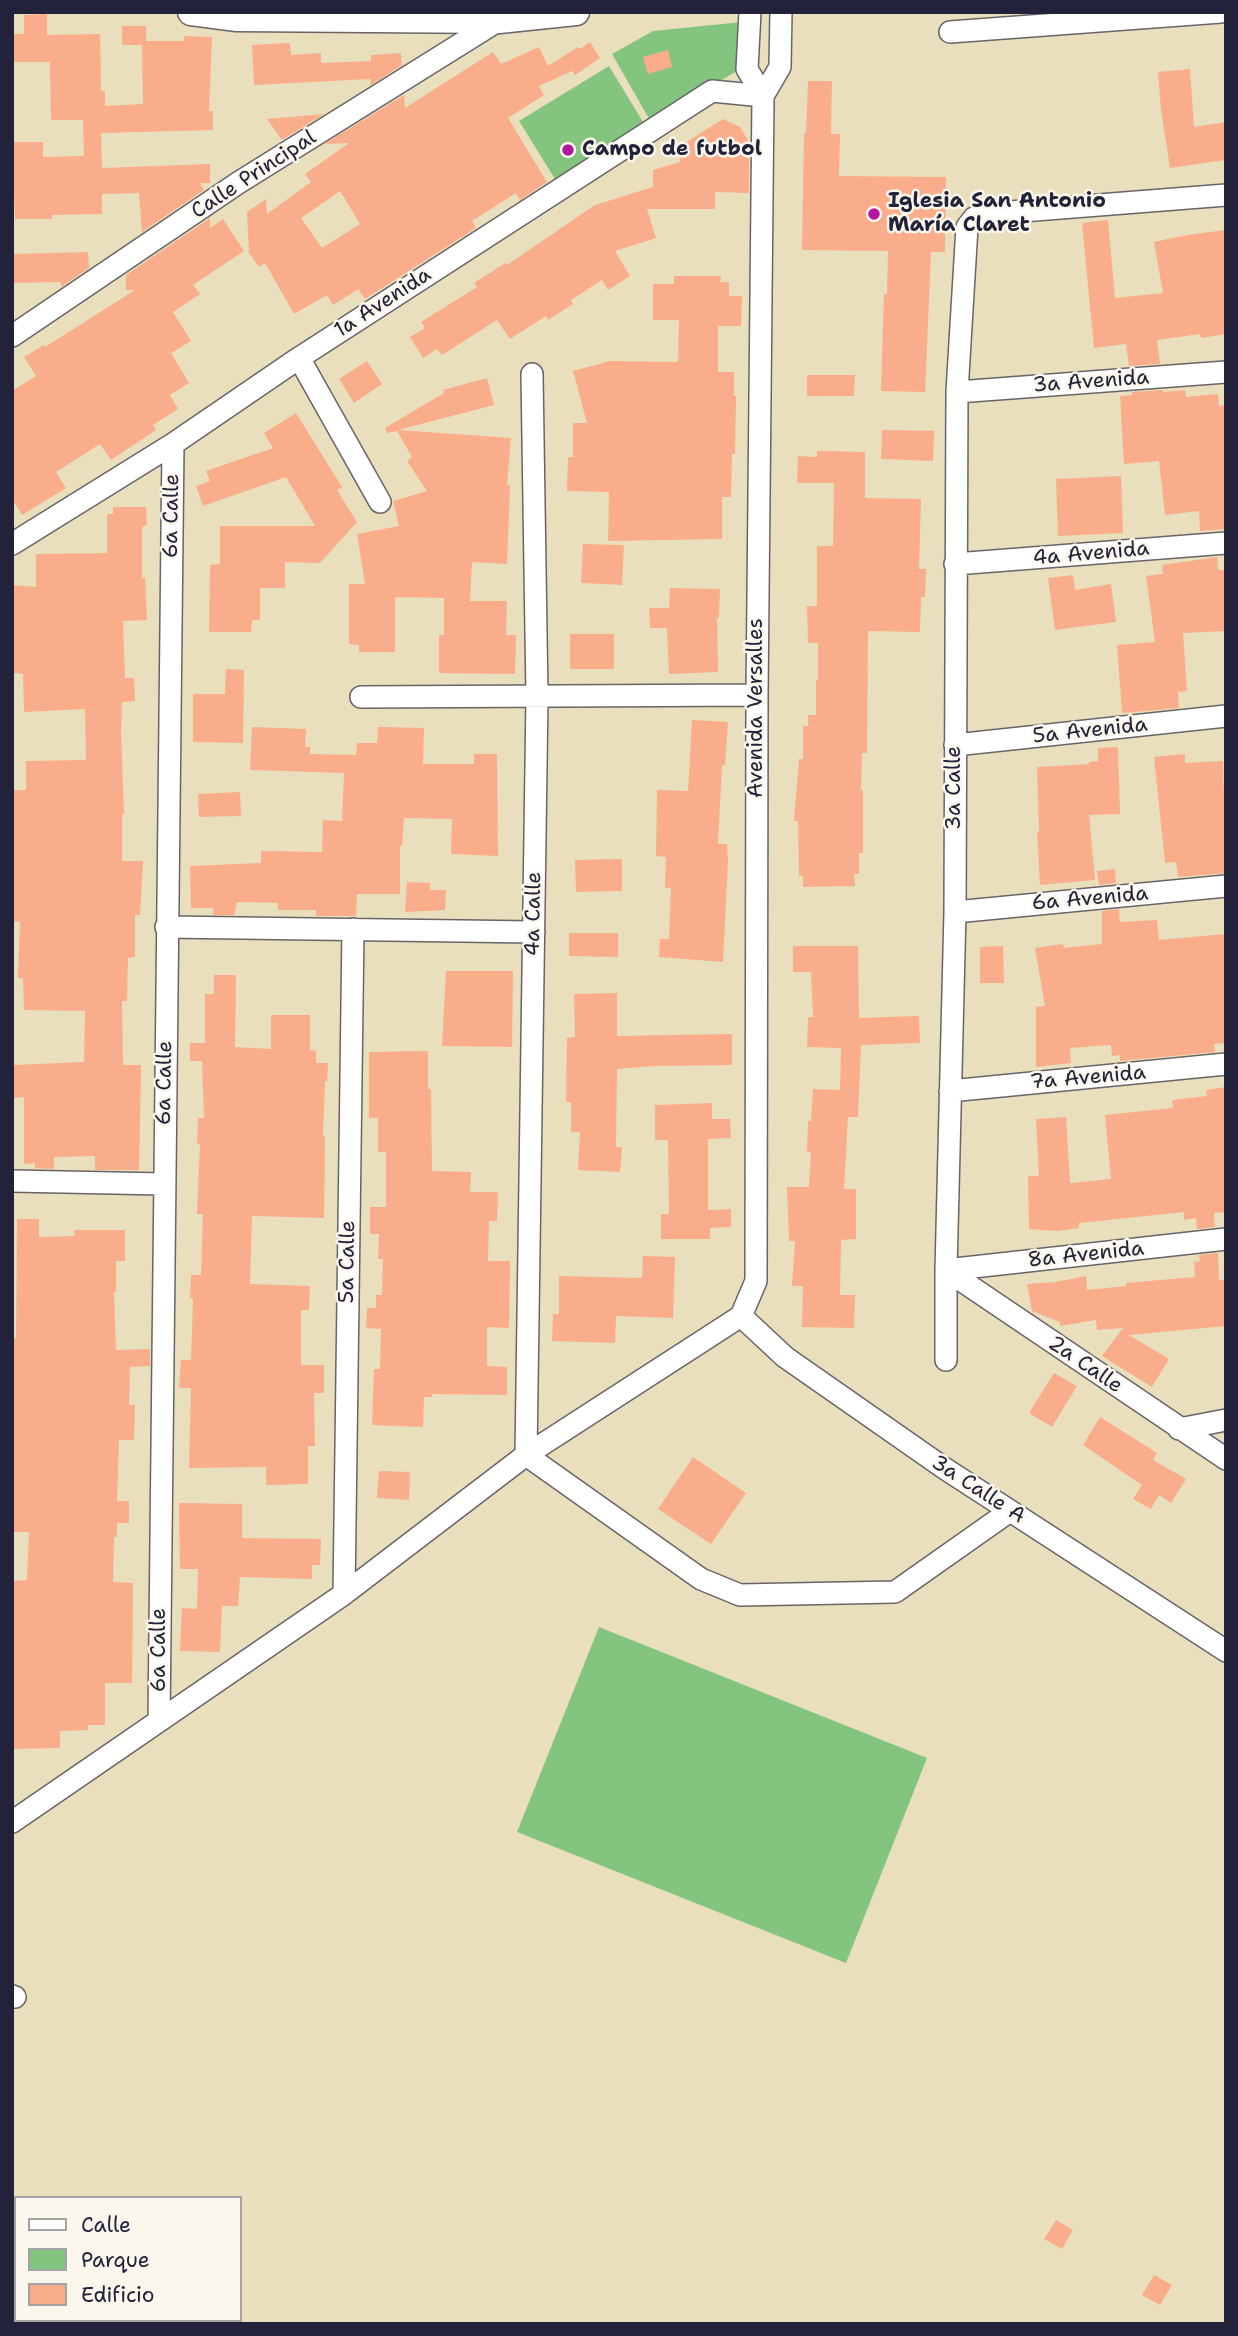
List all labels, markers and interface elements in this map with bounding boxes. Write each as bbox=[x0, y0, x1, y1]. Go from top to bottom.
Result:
street label: Calle Principal bbox=[187, 125, 321, 225]
place label: Campo de futbol bbox=[582, 137, 762, 163]
marker: Campo de futbol bbox=[560, 142, 576, 158]
place label: Iglesia San Antonio María Claret bbox=[888, 189, 1106, 239]
marker: Iglesia San Antonio María Claret bbox=[866, 206, 882, 222]
street label: 1a Avenida bbox=[330, 262, 436, 344]
street label: 3a Avenida bbox=[1032, 365, 1150, 399]
street label: 6a Calle bbox=[159, 474, 185, 558]
street label: 4a Avenida bbox=[1032, 536, 1150, 572]
street label: Avenida Versalles bbox=[744, 618, 770, 798]
street label: 5a Avenida bbox=[1031, 712, 1149, 750]
street label: 3a Calle bbox=[942, 746, 968, 830]
street label: 4a Calle bbox=[521, 872, 547, 956]
street label: 6a Avenida bbox=[1031, 881, 1149, 917]
street label: 6a Calle bbox=[152, 1041, 178, 1125]
street label: 7a Avenida bbox=[1029, 1060, 1147, 1096]
street label: 5a Calle bbox=[335, 1220, 361, 1304]
street label: 8a Avenida bbox=[1027, 1236, 1145, 1274]
street label: 2a Calle bbox=[1043, 1331, 1127, 1399]
street label: 3a Calle A bbox=[926, 1450, 1030, 1530]
street label: 6a Calle bbox=[147, 1608, 173, 1692]
legend bbox=[14, 2196, 242, 2322]
text: Calle bbox=[81, 2211, 131, 2239]
text: Parque bbox=[81, 2246, 150, 2274]
text: Edificio bbox=[81, 2281, 154, 2309]

